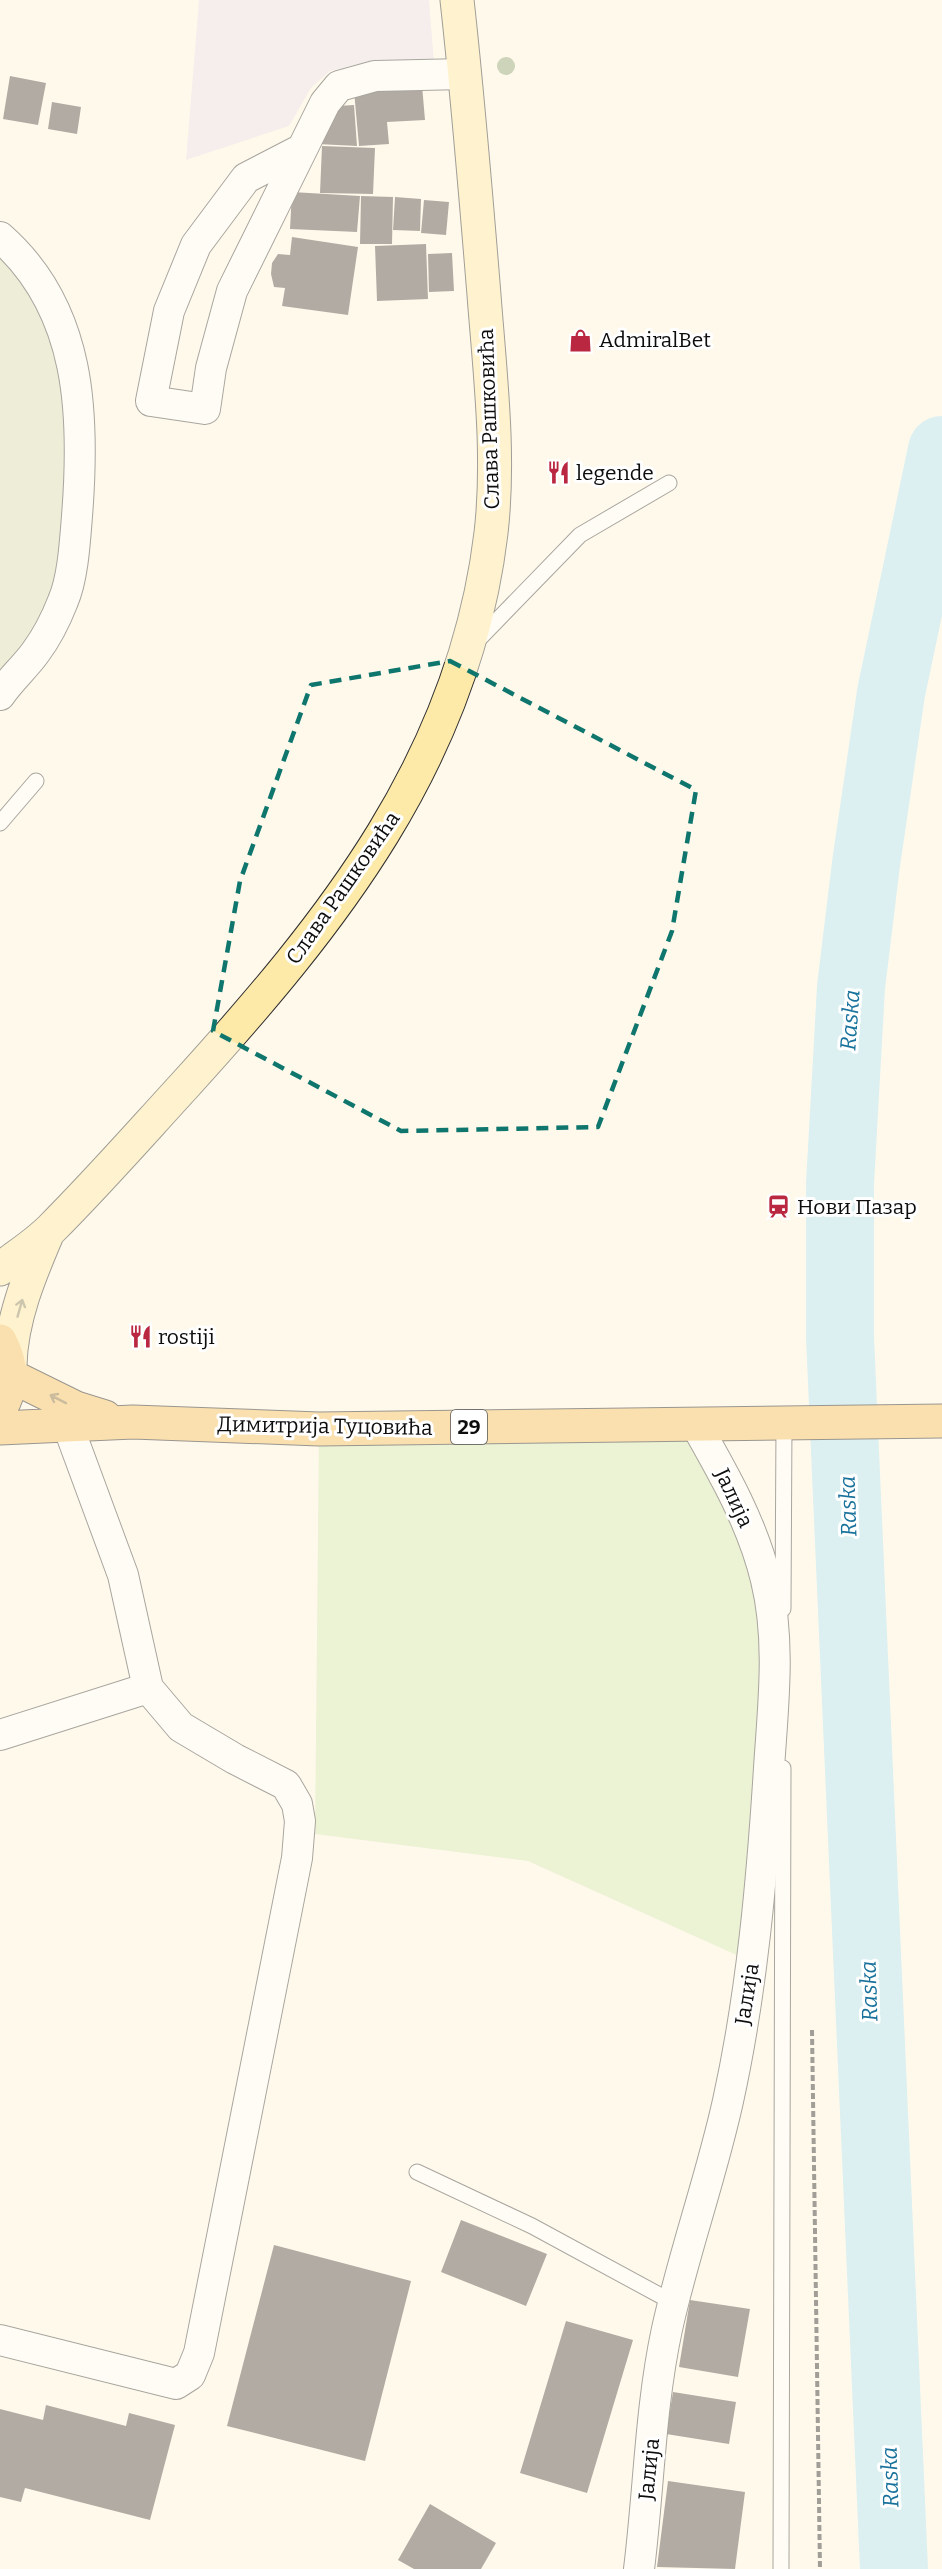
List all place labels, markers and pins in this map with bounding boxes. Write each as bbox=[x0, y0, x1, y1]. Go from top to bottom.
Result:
shop icon: AdmiralBet bbox=[568, 327, 594, 353]
place label: AdmiralBet bbox=[599, 327, 711, 353]
restaurant icon: legende bbox=[545, 460, 571, 486]
place label: legende bbox=[576, 460, 654, 486]
station icon: Нови Пазар bbox=[766, 1194, 792, 1220]
place label: Нови Пазар bbox=[797, 1194, 917, 1220]
restaurant icon: rostiji bbox=[127, 1324, 153, 1350]
place label: rostiji bbox=[158, 1324, 215, 1350]

